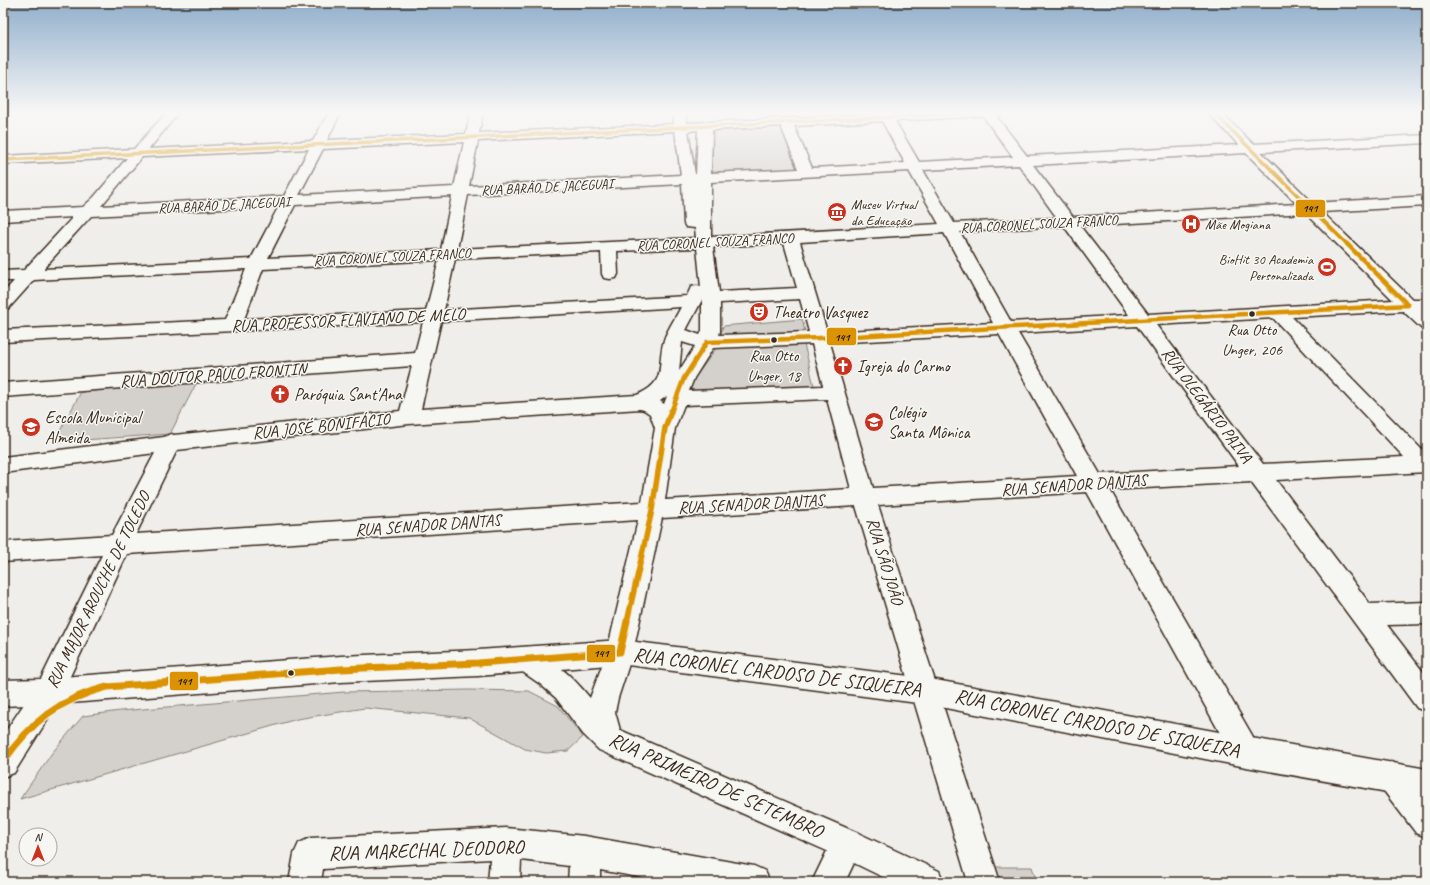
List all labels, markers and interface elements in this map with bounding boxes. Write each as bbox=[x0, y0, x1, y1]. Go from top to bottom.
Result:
street label: RUA BARÃO DE JACEGUAI bbox=[481, 175, 617, 199]
street label: RUA BARÃO DE JACEGUAI bbox=[158, 193, 294, 217]
place label: Museu Virtual da Educação bbox=[851, 196, 919, 229]
line badge: 141 bbox=[1295, 199, 1326, 218]
museum icon: Museu Virtual da Educação bbox=[826, 201, 848, 223]
text: 141 bbox=[1303, 201, 1318, 215]
street label: RUA CORONEL SOUZA FRANCO bbox=[960, 211, 1120, 237]
hospital icon: Mãe Mogiana bbox=[1180, 213, 1202, 235]
place label: Mãe Mogiana bbox=[1205, 216, 1271, 233]
street label: RUA CORONEL SOUZA FRANCO bbox=[636, 229, 796, 255]
street label: RUA CORONEL SOUZA FRANCO bbox=[313, 244, 473, 270]
place label: BioHit 30 Academia Personalizada bbox=[1219, 251, 1314, 284]
sports icon: BioHit 30 Academia Personalizada bbox=[1316, 256, 1338, 278]
theatre icon: Theatro Vasquez bbox=[748, 301, 770, 323]
place label: Theatro Vasquez bbox=[773, 302, 869, 323]
street label: RUA PROFESSOR FLAVIANO DE MELO bbox=[231, 303, 467, 337]
marker: Rua Otto Unger, 206 bbox=[1247, 309, 1257, 319]
place label: Rua Otto Unger, 206 bbox=[1222, 320, 1283, 360]
line badge: 141 bbox=[826, 327, 857, 346]
text: 141 bbox=[835, 330, 850, 344]
marker: Rua Otto Unger, 18 bbox=[769, 335, 779, 345]
street label: RUA OLEGÁRIO PAIVA bbox=[1157, 343, 1258, 467]
place label: Rua Otto Unger, 18 bbox=[748, 346, 802, 386]
church icon: Igreja do Carmo bbox=[832, 355, 854, 377]
place label: Igreja do Carmo bbox=[857, 356, 952, 377]
street label: RUA DOUTOR PAULO FRONTIN bbox=[119, 358, 309, 392]
church icon: Paróquia Sant'Ana bbox=[269, 383, 291, 405]
place label: Paróquia Sant'Ana bbox=[294, 384, 403, 405]
place label: Colégio Santa Mônica bbox=[888, 402, 971, 443]
place label: Escola Municipal Almeida bbox=[45, 407, 143, 448]
street label: RUA JOSÉ BONIFÁCIO bbox=[251, 407, 392, 444]
school or university icon: Colégio Santa Mônica bbox=[863, 411, 885, 433]
school or university icon: Escola Municipal Almeida bbox=[20, 416, 42, 438]
street label: RUA SENADOR DANTAS bbox=[1000, 469, 1150, 501]
street label: RUA MAJOR AROUCHE DE TOLEDO bbox=[41, 487, 155, 692]
street label: RUA SENADOR DANTAS bbox=[677, 490, 827, 518]
street label: RUA SENADOR DANTAS bbox=[354, 509, 504, 541]
street label: RUA SÃO JOÃO bbox=[862, 515, 909, 609]
street label: RUA CORONEL CARDOSO DE SIQUEIRA bbox=[632, 642, 923, 702]
line badge: 141 bbox=[586, 644, 616, 663]
text: 141 bbox=[594, 646, 609, 660]
unlabelled marker bbox=[286, 668, 296, 678]
line badge: 141 bbox=[169, 671, 199, 691]
text: 141 bbox=[177, 674, 192, 688]
street label: RUA CORONEL CARDOSO DE SIQUEIRA bbox=[953, 683, 1242, 763]
street label: RUA PRIMEIRO DE SETEMBRO bbox=[605, 727, 829, 844]
north arrow bbox=[18, 827, 58, 867]
text: N bbox=[35, 830, 44, 844]
street label: RUA MARECHAL DEODORO bbox=[328, 834, 526, 866]

